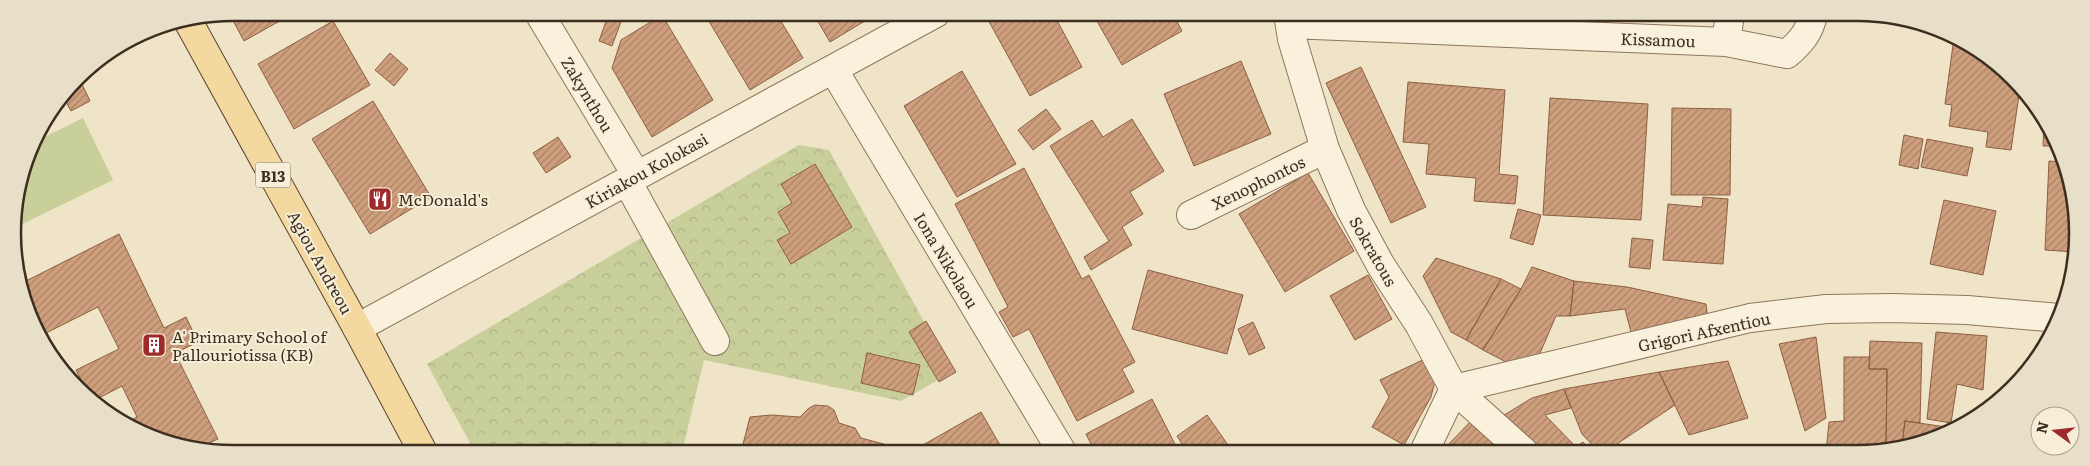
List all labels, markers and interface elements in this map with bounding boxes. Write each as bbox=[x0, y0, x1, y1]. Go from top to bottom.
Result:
street label: Kissamou bbox=[1620, 26, 1696, 52]
street label: Zakynthou bbox=[556, 52, 620, 136]
street label: Kiriakou Kolokasi bbox=[580, 126, 712, 214]
street label: Xenophontos bbox=[1207, 149, 1309, 215]
road number: B13 bbox=[256, 162, 290, 188]
restaurant icon: McDonald's bbox=[367, 186, 393, 212]
place label: McDonald's bbox=[398, 187, 488, 211]
street label: Agiou Andreou bbox=[283, 206, 359, 318]
street label: Iona Nikolaou bbox=[909, 207, 985, 313]
street label: Sokratous bbox=[1344, 212, 1404, 290]
street label: Grigori Afxentiou bbox=[1635, 305, 1773, 357]
place label: A' Primary School of Pallouriotissa (KB) bbox=[172, 324, 328, 366]
building icon: A' Primary School of Pallouriotissa (KB) bbox=[141, 332, 167, 358]
north arrow bbox=[2030, 406, 2080, 456]
text: N bbox=[2030, 419, 2053, 436]

